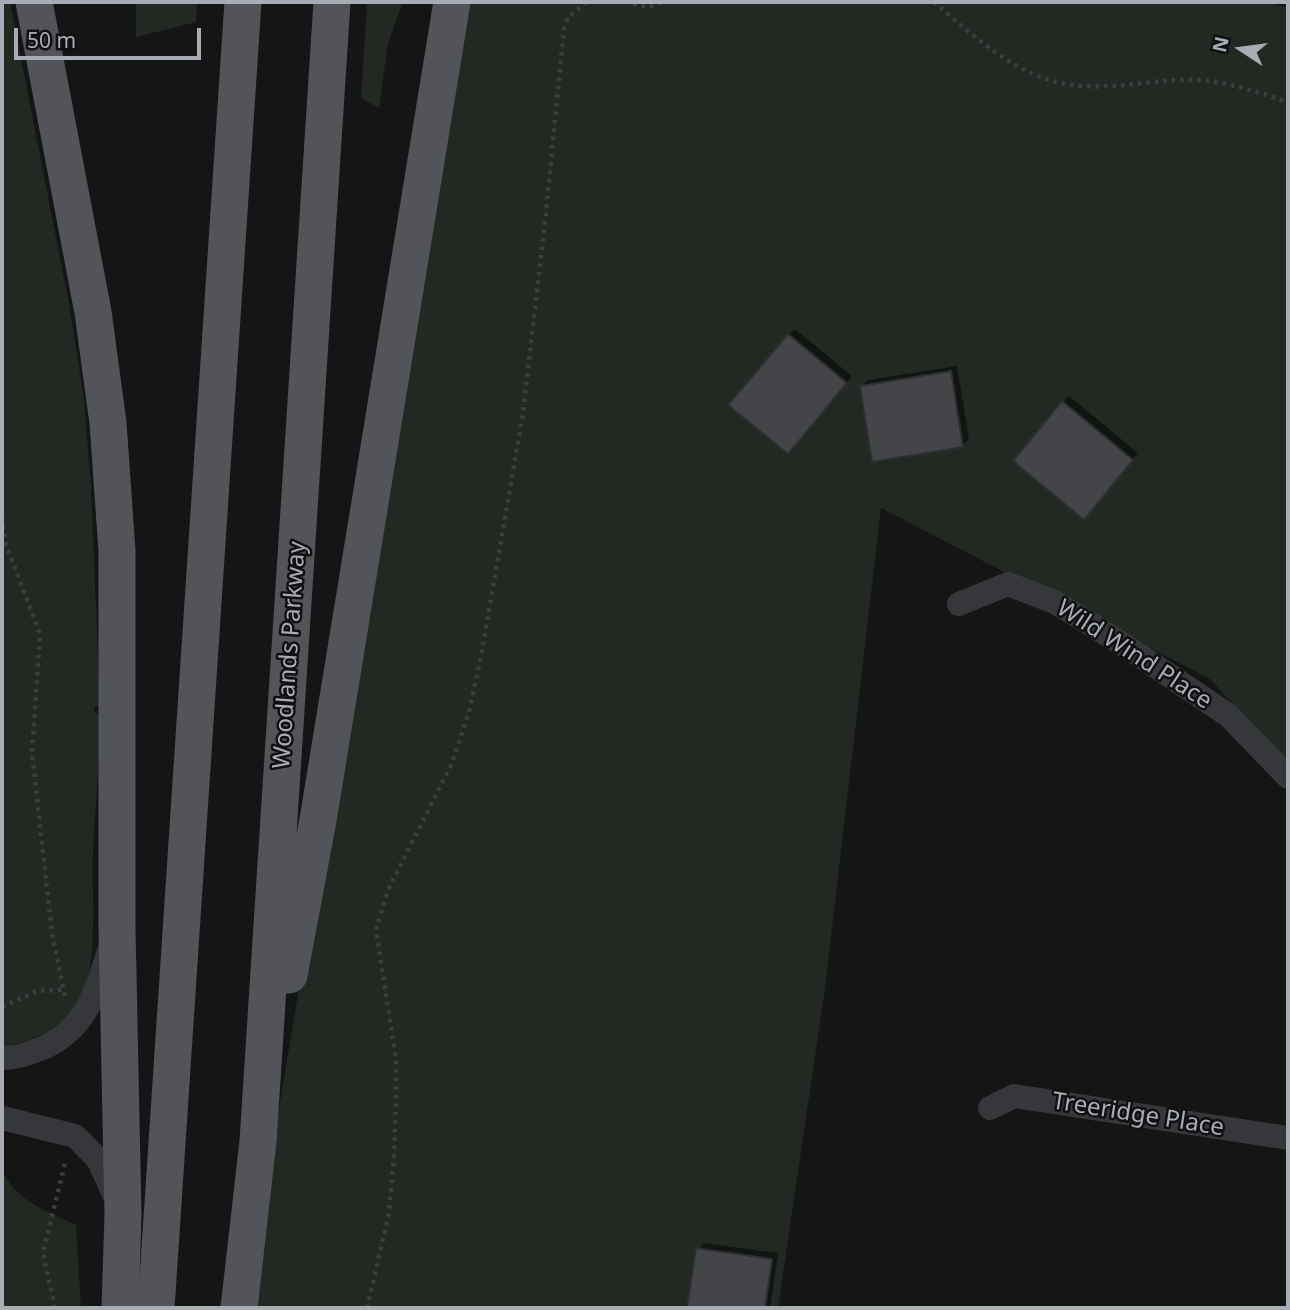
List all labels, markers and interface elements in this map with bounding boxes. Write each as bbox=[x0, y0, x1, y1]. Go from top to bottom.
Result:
scale bar bbox=[18, 14, 205, 58]
north arrow bbox=[1206, 14, 1276, 84]
text: 50 m bbox=[27, 26, 76, 54]
text: N bbox=[1206, 34, 1235, 55]
street label: Woodlands Parkway bbox=[268, 540, 312, 770]
street label: Wild Wind Place bbox=[1051, 594, 1217, 716]
street label: Treeridge Place bbox=[1050, 1087, 1226, 1143]

